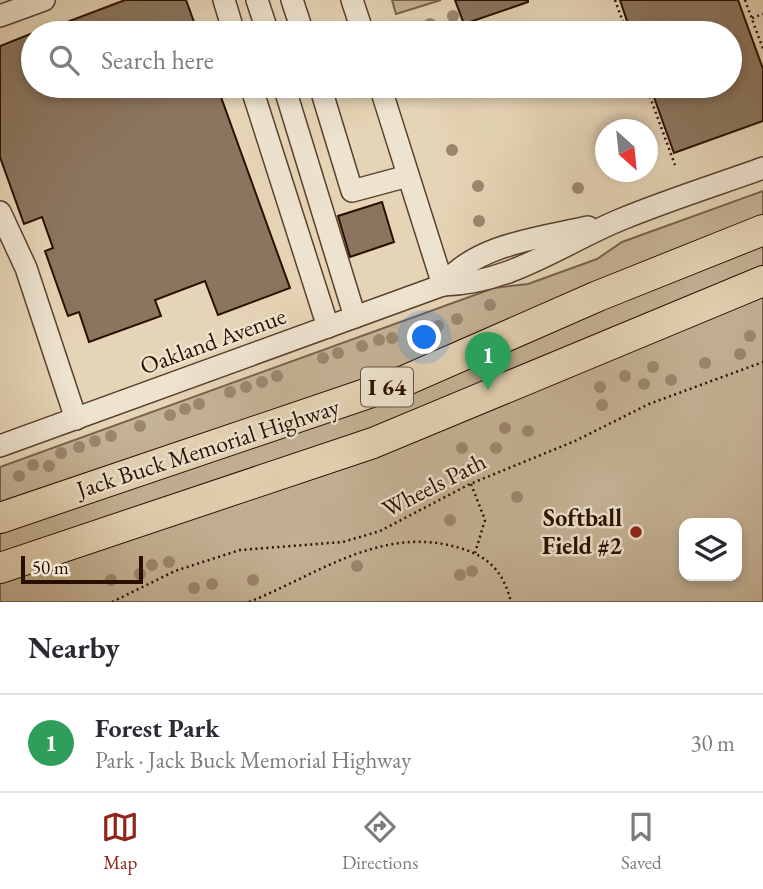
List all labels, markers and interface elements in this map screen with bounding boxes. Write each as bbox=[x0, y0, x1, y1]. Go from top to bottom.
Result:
search box bbox=[21, 21, 742, 98]
icon: search bbox=[45, 41, 83, 79]
text: Search here bbox=[101, 43, 214, 77]
north arrow bbox=[595, 119, 658, 182]
street label: Oakland Avenue bbox=[136, 300, 290, 381]
your location bbox=[407, 320, 441, 354]
pin: 1 bbox=[465, 332, 511, 390]
road number: I 64 bbox=[361, 368, 413, 406]
street label: Jack Buck Memorial Highway bbox=[71, 390, 344, 505]
street label: Wheels Path bbox=[377, 445, 491, 524]
place label: Softball Field #2 bbox=[542, 502, 622, 561]
map controls bbox=[679, 518, 742, 581]
button: layers bbox=[679, 518, 742, 581]
marker: Softball Field #2 bbox=[628, 524, 644, 540]
scale bar bbox=[21, 553, 144, 585]
text: 50 m bbox=[32, 555, 69, 580]
text: Nearby bbox=[28, 628, 120, 667]
text: Forest Park bbox=[95, 711, 220, 745]
text: 1 bbox=[45, 728, 57, 758]
text: 30 m bbox=[690, 728, 735, 758]
text: Park · Jack Buck Memorial Highway bbox=[95, 745, 411, 775]
tab: Map bbox=[101, 808, 139, 875]
tab: Directions bbox=[342, 808, 418, 875]
tab: Saved bbox=[621, 808, 662, 875]

